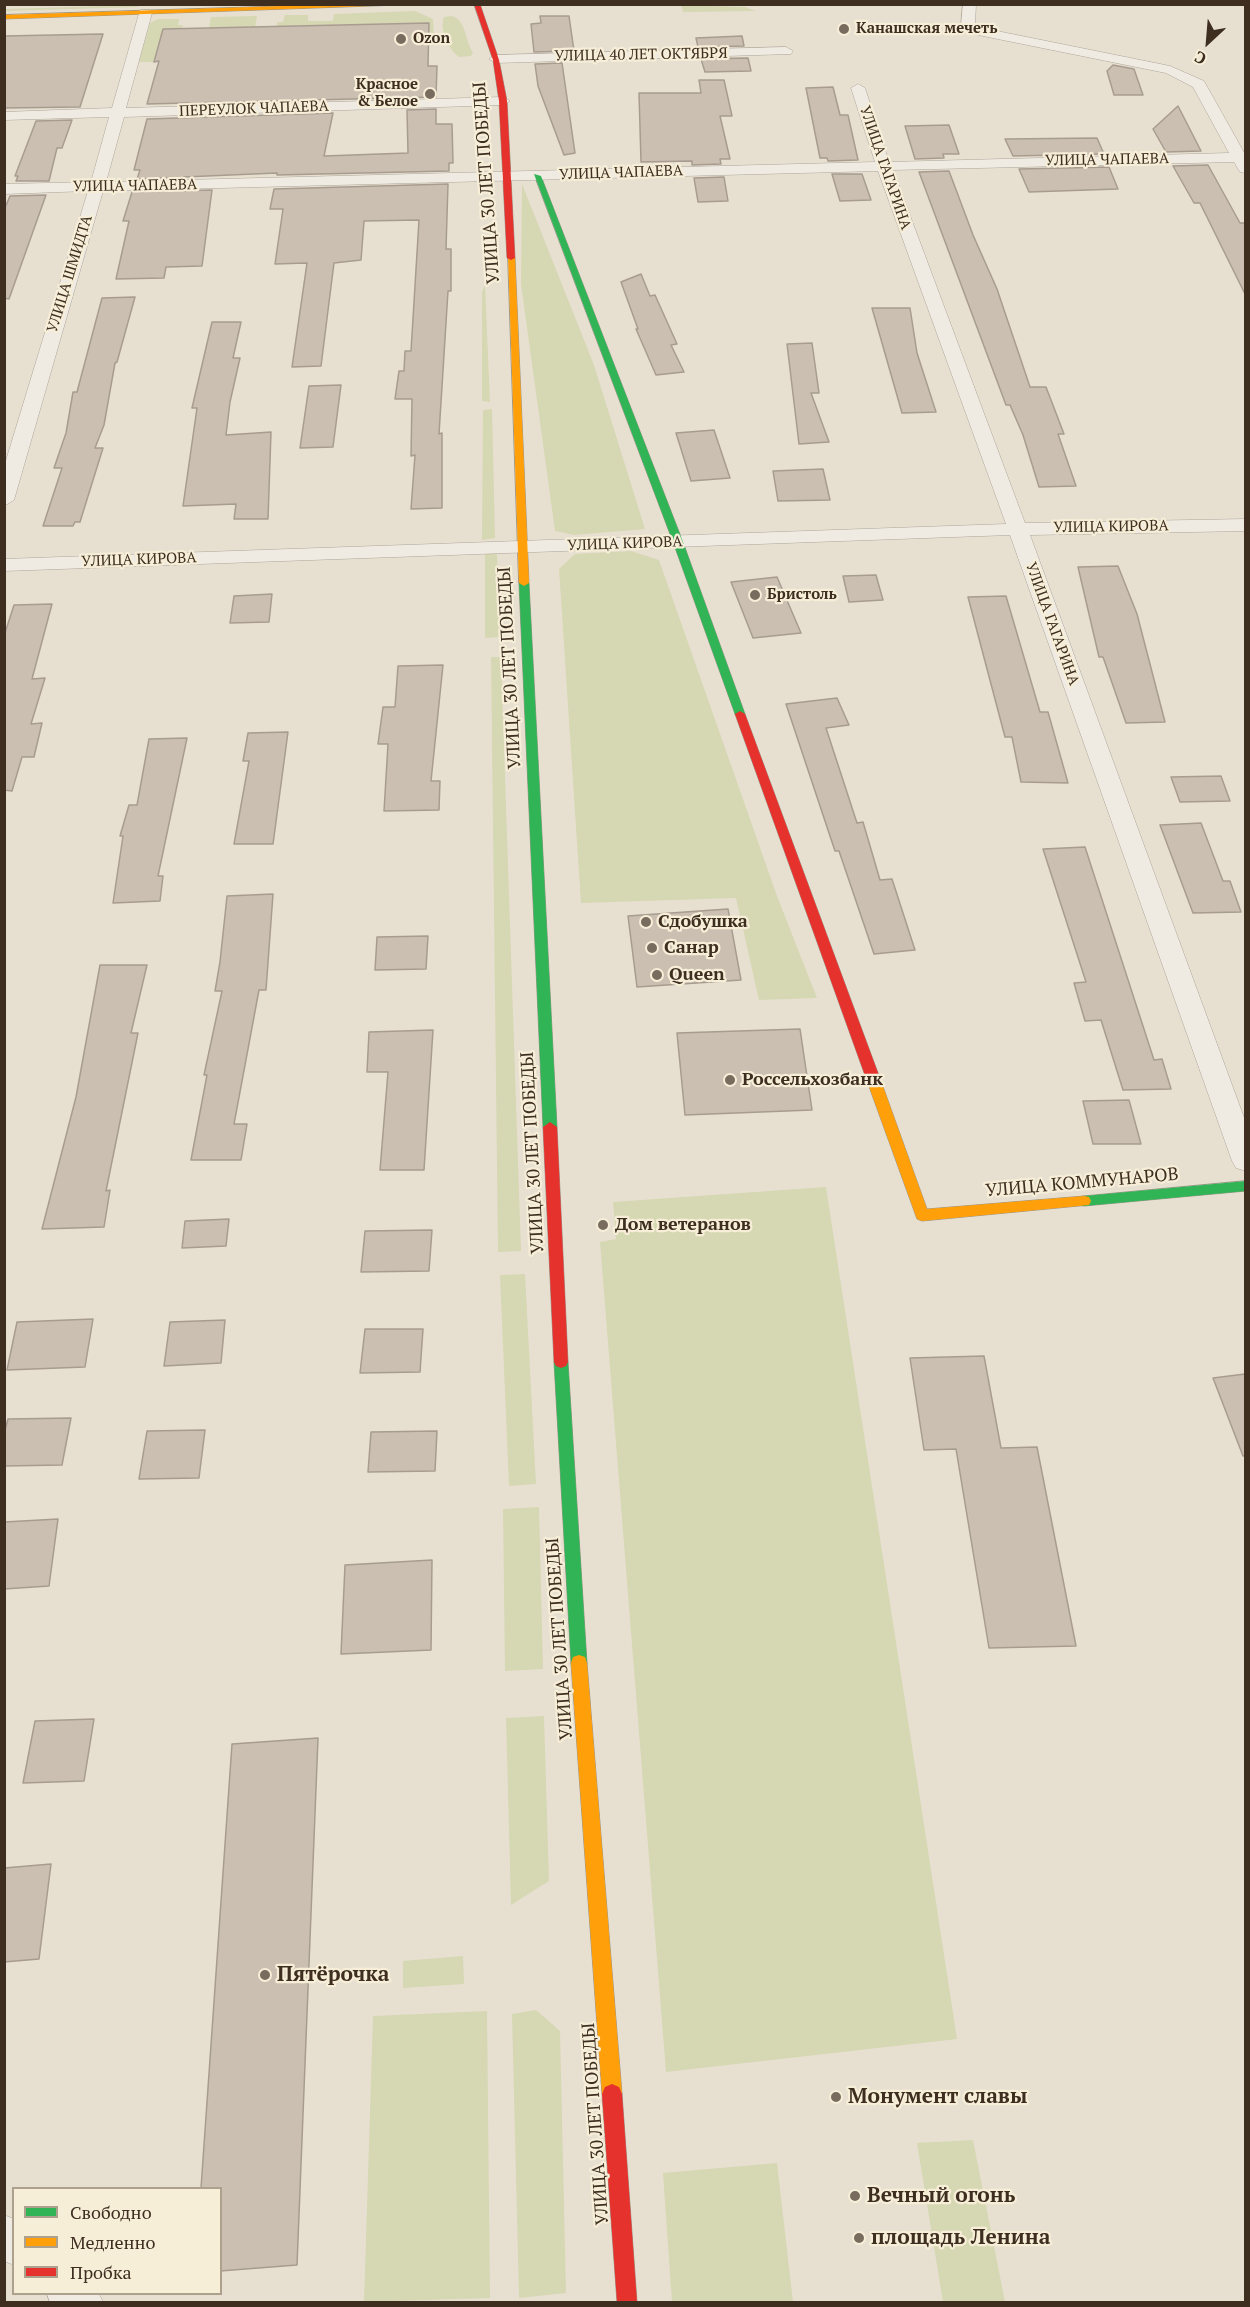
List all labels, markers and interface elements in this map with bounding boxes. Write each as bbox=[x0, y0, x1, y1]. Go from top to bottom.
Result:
north arrow bbox=[1178, 12, 1238, 72]
place label: Канашская мечеть bbox=[856, 20, 997, 38]
marker: Канашская мечеть bbox=[837, 22, 851, 36]
place label: Ozon bbox=[413, 30, 450, 48]
marker: Ozon bbox=[394, 32, 408, 46]
street label: УЛИЦА 40 ЛЕТ ОКТЯБРЯ bbox=[554, 44, 728, 66]
text: С bbox=[1191, 46, 1210, 70]
place label: Красное & Белое bbox=[356, 76, 418, 111]
street label: УЛИЦА 30 ЛЕТ ПОБЕДЫ bbox=[469, 81, 505, 285]
marker: Красное & Белое bbox=[423, 87, 437, 101]
street label: ПЕРЕУЛОК ЧАПАЕВА bbox=[179, 97, 329, 121]
street label: УЛИЦА ГАГАРИНА bbox=[855, 104, 915, 232]
street label: УЛИЦА ЧАПАЕВА bbox=[1045, 150, 1169, 170]
street label: УЛИЦА ЧАПАЕВА bbox=[559, 162, 683, 184]
street label: УЛИЦА ЧАПАЕВА bbox=[73, 176, 197, 196]
street label: УЛИЦА ШМИДТА bbox=[44, 213, 96, 335]
street label: УЛИЦА КИРОВА bbox=[1053, 517, 1169, 537]
street label: УЛИЦА КИРОВА bbox=[567, 533, 683, 555]
street label: УЛИЦА КИРОВА bbox=[81, 549, 197, 571]
street label: УЛИЦА ГАГАРИНА bbox=[1021, 560, 1083, 688]
street label: УЛИЦА 30 ЛЕТ ПОБЕДЫ bbox=[494, 566, 526, 770]
place label: Бристоль bbox=[767, 586, 837, 604]
marker: Бристоль bbox=[748, 588, 762, 602]
place label: Сдобушка bbox=[658, 911, 748, 933]
marker: Сдобушка bbox=[639, 915, 653, 929]
place label: Санар bbox=[664, 937, 719, 959]
marker: Санар bbox=[645, 941, 659, 955]
place label: Queen bbox=[669, 964, 725, 986]
marker: Queen bbox=[650, 968, 664, 982]
street label: УЛИЦА 30 ЛЕТ ПОБЕДЫ bbox=[517, 1051, 549, 1255]
place label: Россельхозбанк bbox=[742, 1069, 883, 1091]
marker: Россельхозбанк bbox=[723, 1073, 737, 1087]
street label: УЛИЦА КОММУНАРОВ bbox=[985, 1164, 1179, 1202]
place label: Дом ветеранов bbox=[615, 1214, 751, 1236]
marker: Дом ветеранов bbox=[596, 1218, 610, 1232]
street label: УЛИЦА 30 ЛЕТ ПОБЕДЫ bbox=[542, 1537, 578, 1741]
place label: Пятёрочка bbox=[277, 1962, 390, 1988]
marker: Пятёрочка bbox=[258, 1968, 272, 1982]
street label: УЛИЦА 30 ЛЕТ ПОБЕДЫ bbox=[578, 2022, 614, 2226]
place label: Монумент славы bbox=[848, 2084, 1027, 2110]
marker: Монумент славы bbox=[829, 2090, 843, 2104]
place label: Вечный огонь bbox=[867, 2183, 1015, 2209]
legend bbox=[12, 2187, 222, 2295]
marker: Вечный огонь bbox=[848, 2189, 862, 2203]
text: Свободно bbox=[70, 2200, 152, 2224]
place label: площадь Ленина bbox=[871, 2225, 1050, 2251]
text: Медленно bbox=[70, 2230, 156, 2254]
marker: площадь Ленина bbox=[852, 2231, 866, 2245]
text: Пробка bbox=[70, 2260, 132, 2284]

